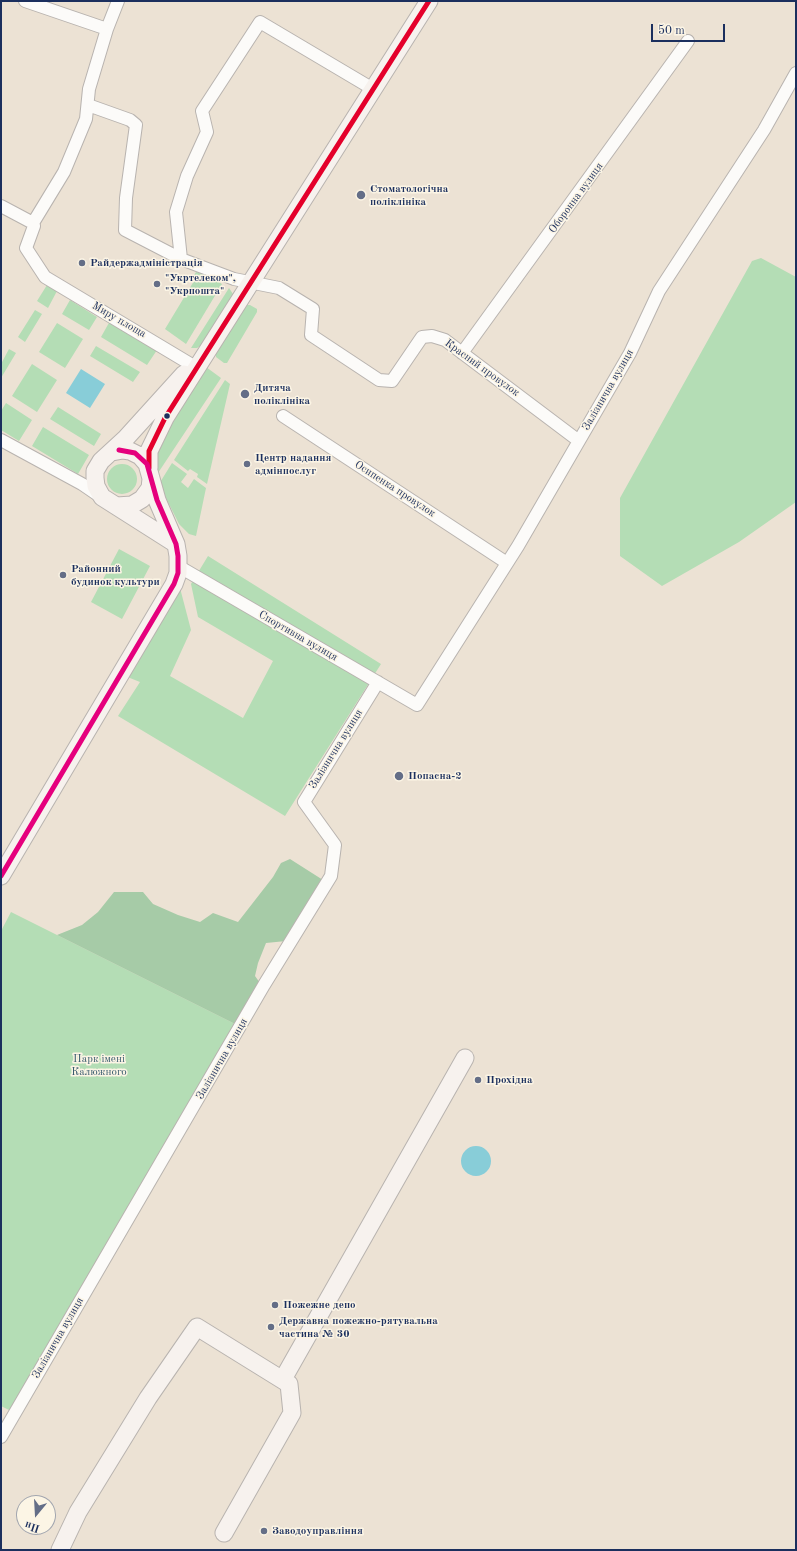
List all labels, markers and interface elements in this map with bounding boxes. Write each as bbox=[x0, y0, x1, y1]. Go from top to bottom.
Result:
scale bar bbox=[653, 16, 727, 42]
text: 50 m bbox=[658, 25, 685, 37]
street label: Оборонна вулиця bbox=[546, 160, 606, 236]
place label: Стоматологічна поліклініка bbox=[370, 182, 448, 208]
marker: Стоматологічна поліклініка bbox=[355, 189, 367, 201]
place label: Райдержадміністрація bbox=[90, 256, 203, 270]
marker: Райдержадміністрація bbox=[77, 258, 87, 268]
place label: "Укртелеком", "Укрпошта" bbox=[165, 271, 236, 297]
marker: "Укртелеком", "Укрпошта" bbox=[152, 279, 162, 289]
street label: Миру площа bbox=[90, 299, 148, 341]
street label: Красний провулок bbox=[442, 336, 522, 400]
street label: Залізнична вулиця bbox=[579, 347, 637, 433]
place label: Дитяча поліклініка bbox=[254, 381, 310, 407]
marker: Дитяча поліклініка bbox=[239, 388, 251, 400]
unlabelled marker bbox=[162, 411, 172, 421]
place label: Центр надання адмінпослуг bbox=[255, 451, 331, 477]
street label: Осипенка провулок bbox=[352, 458, 438, 520]
marker: Центр надання адмінпослуг bbox=[242, 459, 252, 469]
place label: Районний будинок культури bbox=[71, 562, 160, 588]
marker: Районний будинок культури bbox=[58, 570, 68, 580]
street label: Спортивна вулиця bbox=[256, 608, 340, 664]
street label: Залізнична вулиця bbox=[306, 707, 366, 791]
place label: Попасна-2 bbox=[408, 769, 462, 783]
marker: Попасна-2 bbox=[393, 770, 405, 782]
street label: Залізнична вулиця bbox=[193, 1016, 251, 1102]
park label: Парк імені Калюжного bbox=[71, 1052, 127, 1078]
place label: Прохідна bbox=[486, 1073, 533, 1087]
marker: Прохідна bbox=[473, 1075, 483, 1085]
street label: Залізнична вулиця bbox=[29, 1295, 87, 1381]
place label: Пожежне депо bbox=[283, 1298, 356, 1312]
marker: Пожежне депо bbox=[270, 1300, 280, 1310]
place label: Державна пожежно-рятувальна частина № 30 bbox=[279, 1314, 438, 1340]
marker: Державна пожежно-рятувальна частина № 30 bbox=[266, 1322, 276, 1332]
north arrow bbox=[16, 1495, 56, 1535]
text: Пн bbox=[24, 1518, 41, 1534]
place label: Заводоуправління bbox=[272, 1524, 363, 1538]
marker: Заводоуправління bbox=[259, 1526, 269, 1536]

